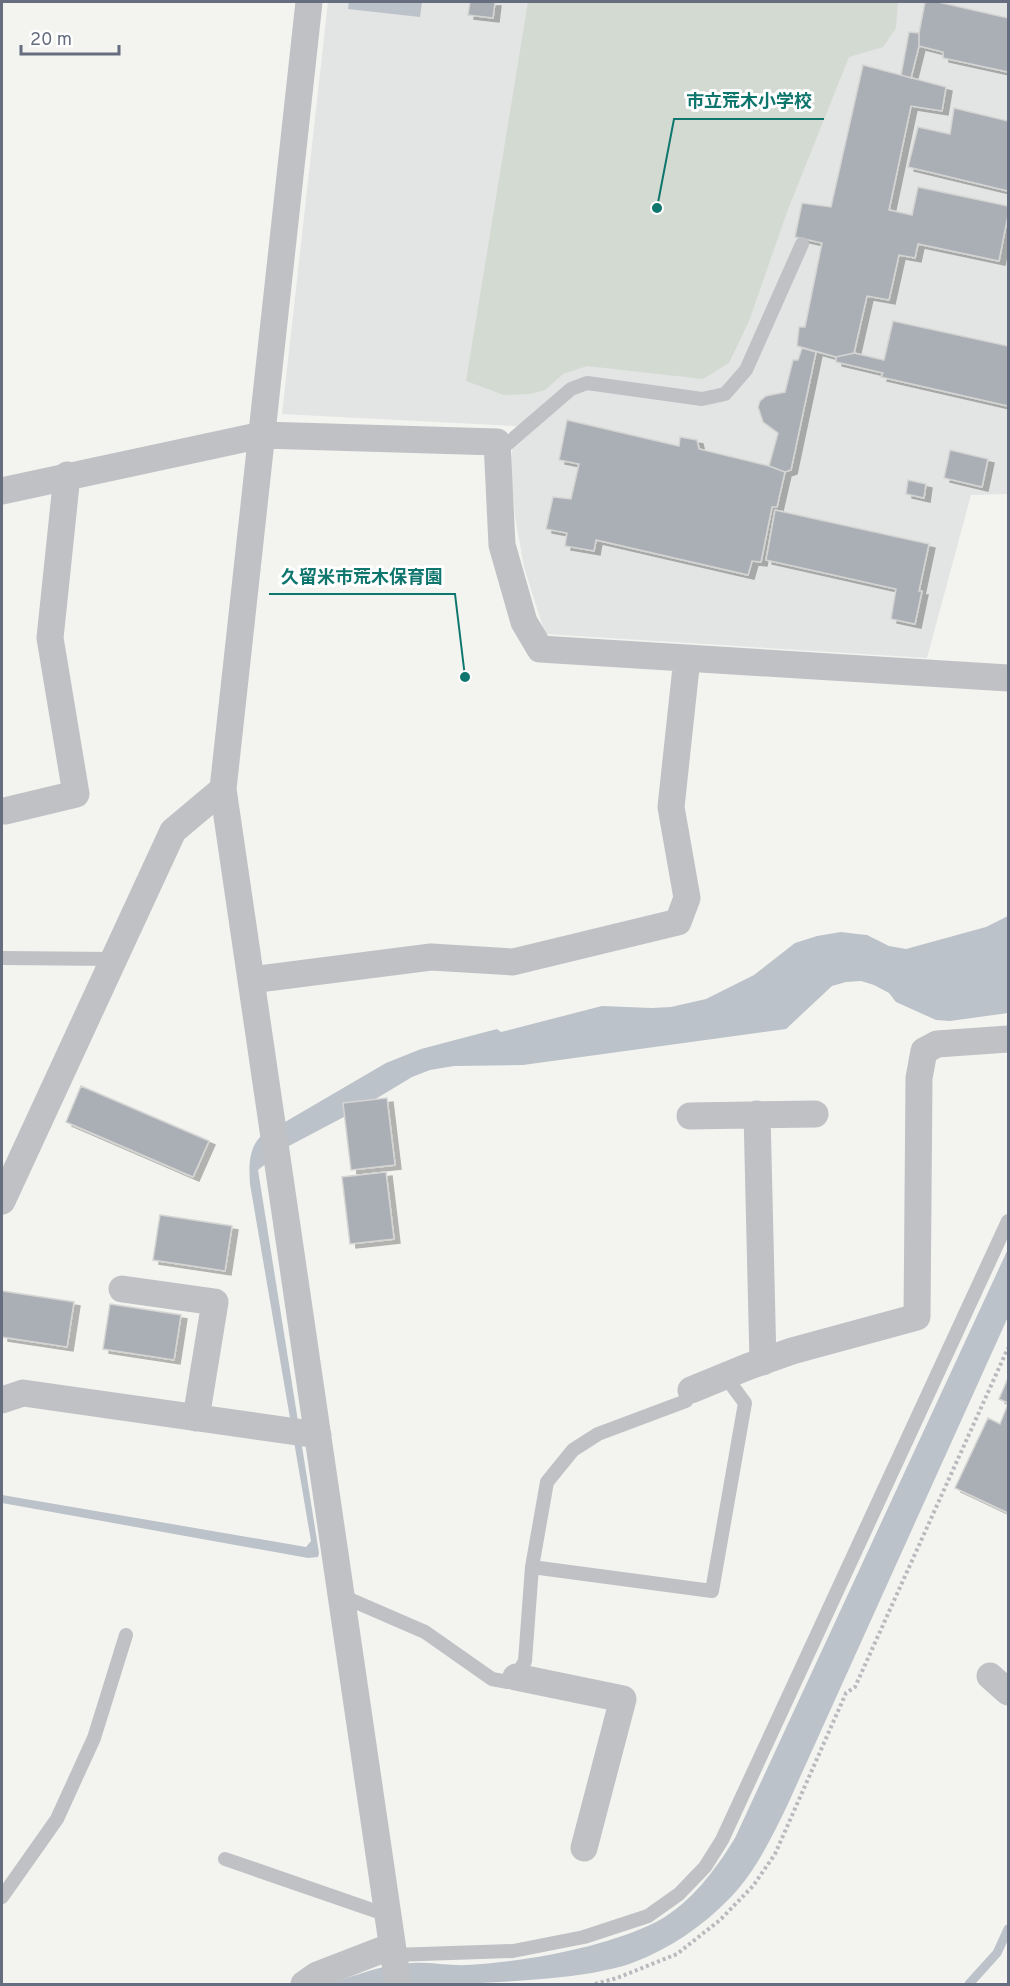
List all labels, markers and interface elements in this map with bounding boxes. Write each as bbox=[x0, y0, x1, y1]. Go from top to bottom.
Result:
scale bar bbox=[21, 18, 118, 56]
text: 20 m bbox=[30, 29, 72, 52]
callout: 市立荒木小学校 bbox=[674, 83, 824, 119]
text: 市立荒木小学校 bbox=[686, 91, 812, 114]
callout: 久留米市荒木保育園 bbox=[269, 558, 455, 594]
text: 久留米市荒木保育園 bbox=[281, 567, 443, 590]

